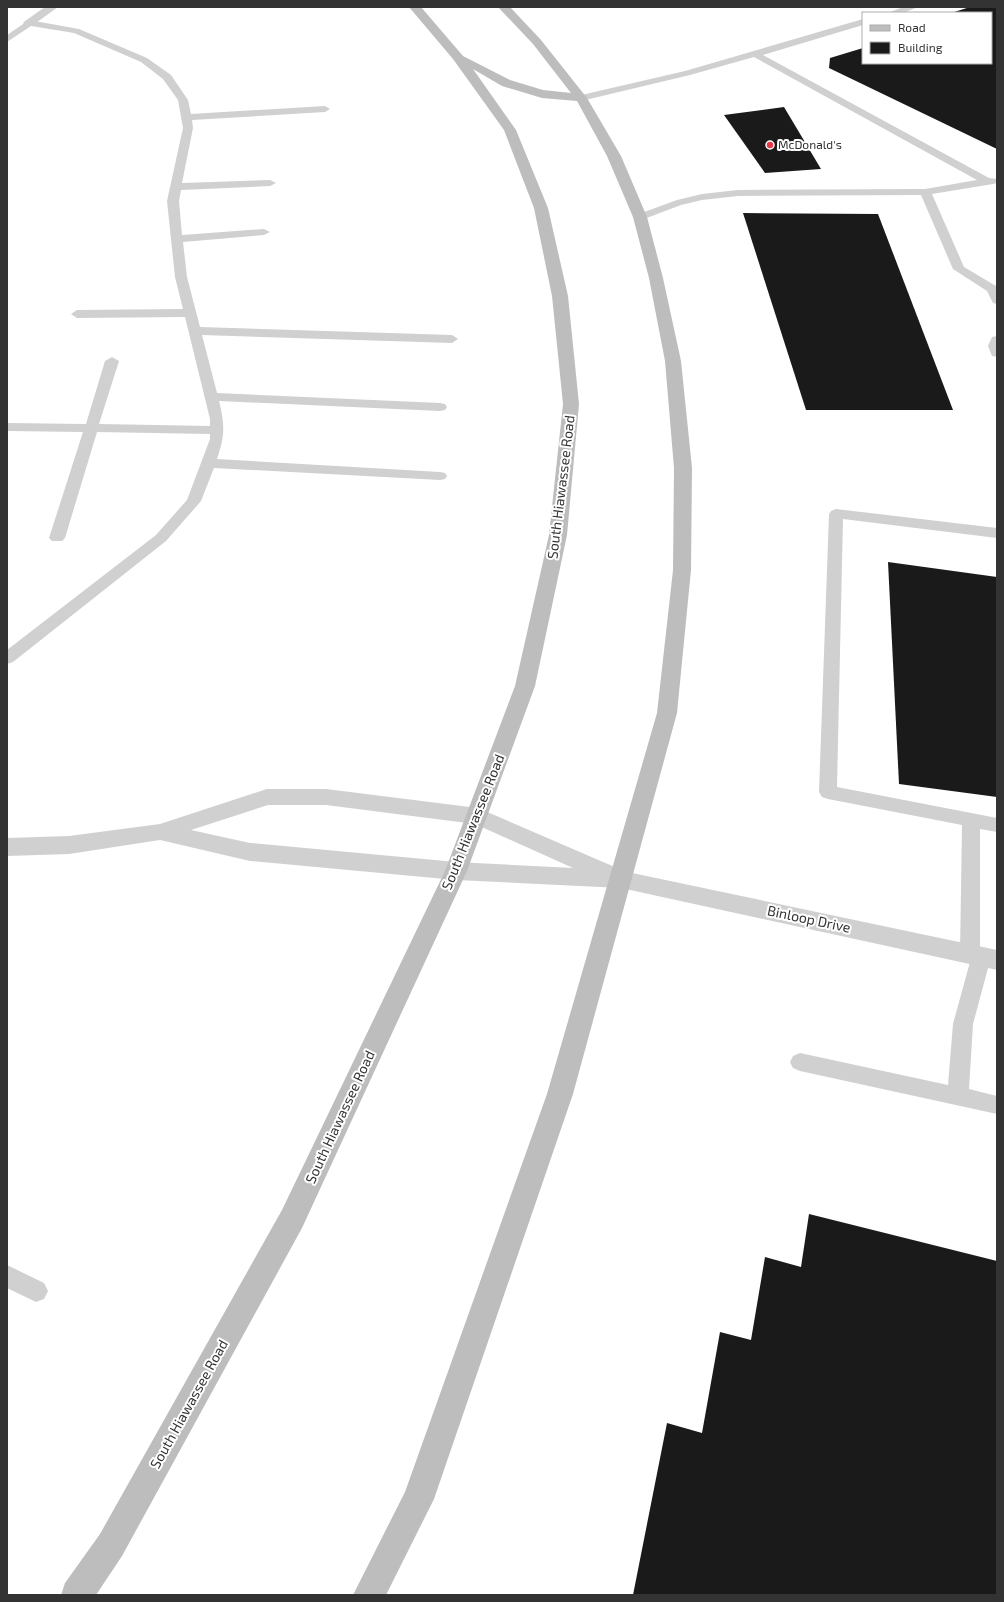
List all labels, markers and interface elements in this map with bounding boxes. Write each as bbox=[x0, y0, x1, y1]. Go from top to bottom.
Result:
legend bbox=[862, 12, 992, 64]
text: Road bbox=[898, 20, 926, 34]
text: Building bbox=[898, 40, 943, 54]
place label: McDonald's bbox=[778, 137, 842, 151]
marker: McDonald's bbox=[765, 140, 775, 150]
street label: South Hiawassee Road bbox=[543, 414, 578, 560]
street label: South Hiawassee Road bbox=[438, 752, 508, 892]
street label: Binloop Drive bbox=[766, 901, 852, 936]
street label: South Hiawassee Road bbox=[301, 1048, 378, 1186]
street label: South Hiawassee Road bbox=[146, 1336, 231, 1471]

